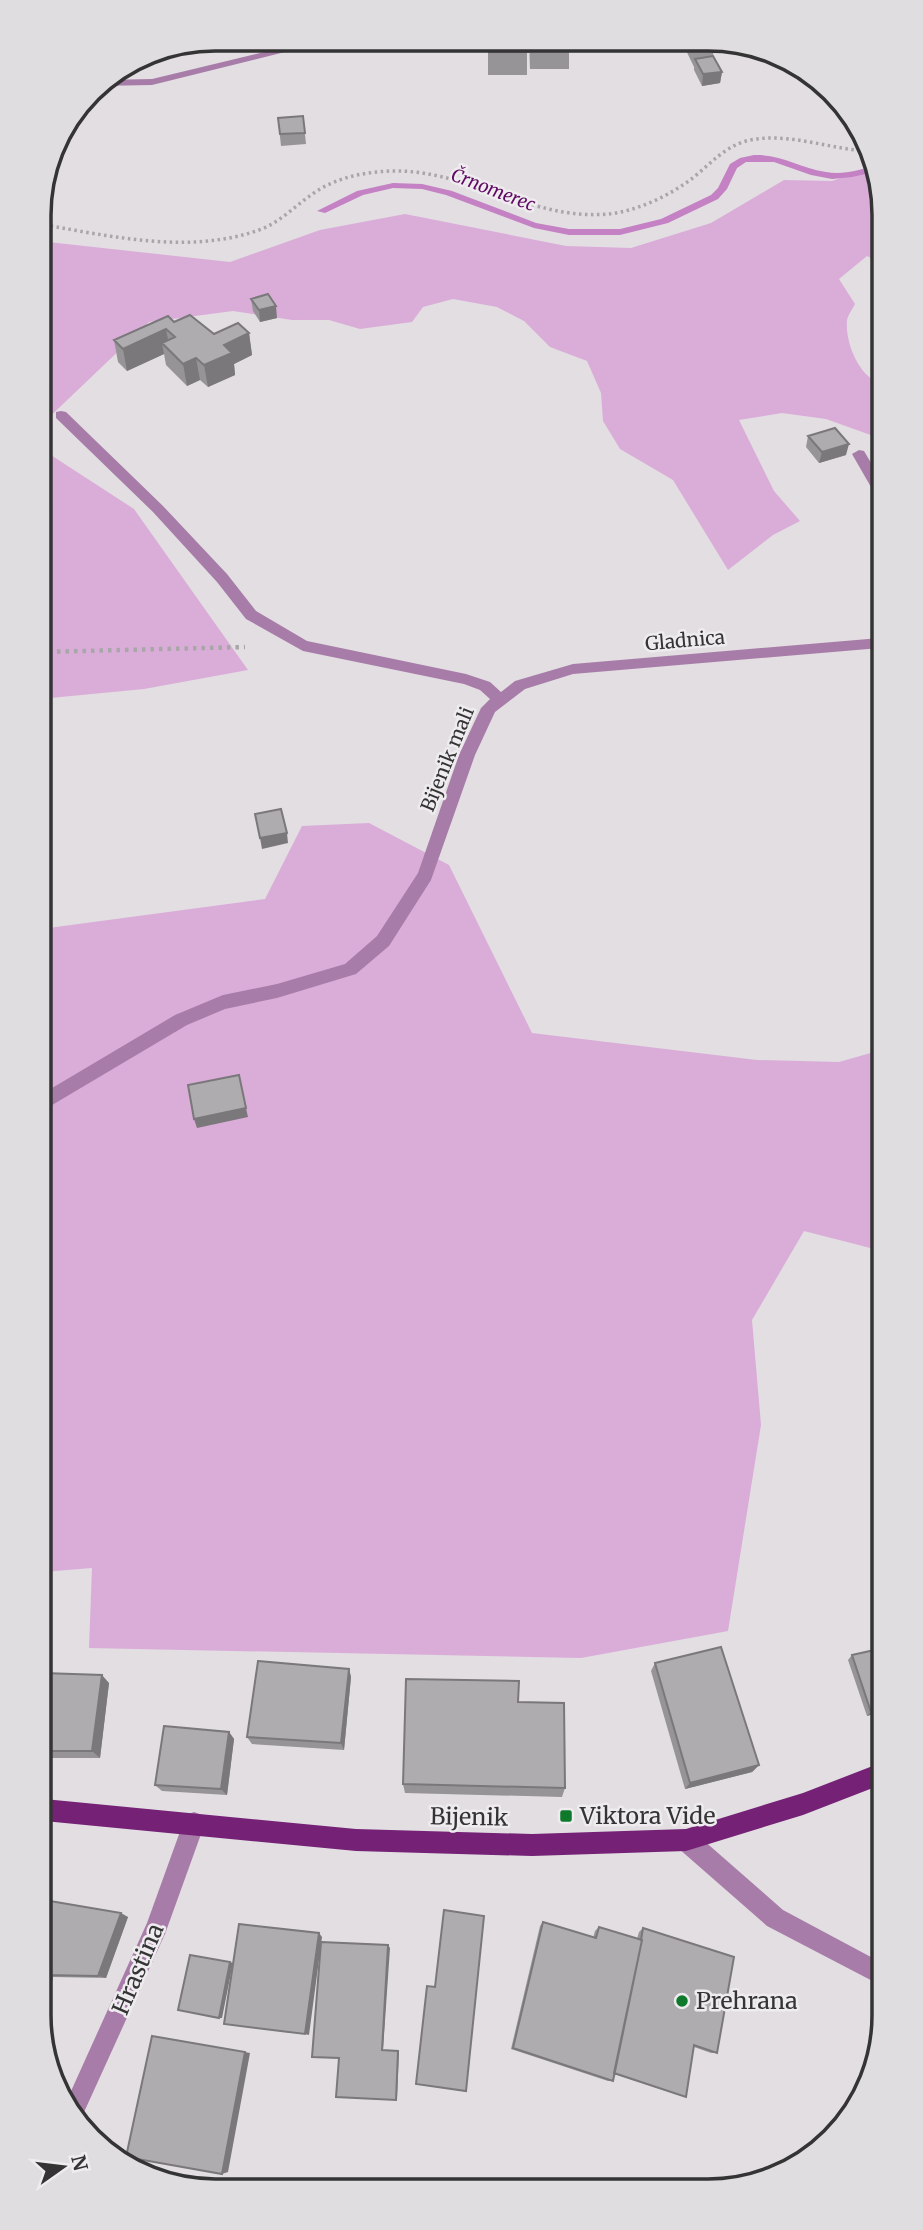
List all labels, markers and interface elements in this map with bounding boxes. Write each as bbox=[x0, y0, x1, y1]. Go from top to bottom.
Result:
water label: Črnomerec bbox=[448, 163, 539, 216]
street label: Gladnica bbox=[644, 625, 726, 655]
street label: Bijenik mali bbox=[415, 703, 479, 815]
street label: Bijenik bbox=[430, 1801, 509, 1832]
place label: Viktora Vide bbox=[579, 1801, 715, 1830]
marker: Viktora Vide bbox=[558, 1808, 574, 1824]
street label: Hrastina bbox=[105, 1919, 170, 2019]
place label: Prehrana bbox=[696, 1986, 797, 2015]
marker: Prehrana bbox=[674, 1993, 690, 2009]
north arrow bbox=[28, 2132, 98, 2202]
text: N bbox=[66, 2153, 93, 2173]

